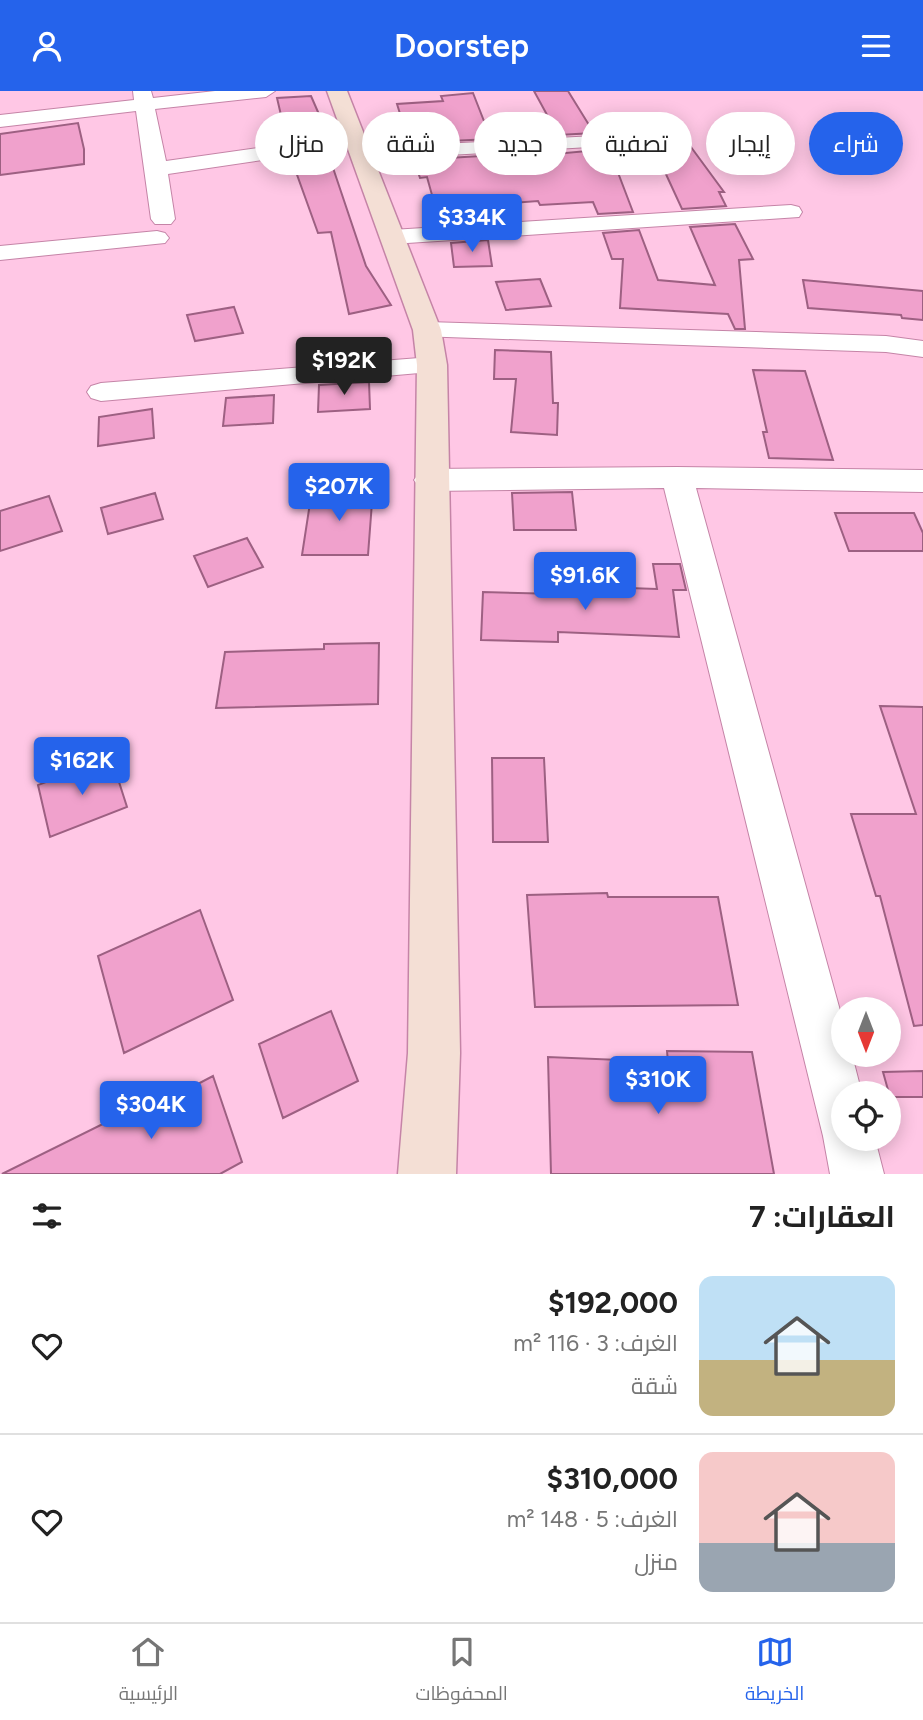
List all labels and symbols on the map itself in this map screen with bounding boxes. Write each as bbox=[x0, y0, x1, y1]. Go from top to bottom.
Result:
pin: $334K bbox=[423, 195, 521, 254]
pin: $192K bbox=[295, 337, 393, 397]
pin: $207K bbox=[290, 463, 388, 523]
pin: $91.6K bbox=[528, 553, 642, 612]
pin: $162K bbox=[33, 737, 131, 797]
north arrow bbox=[831, 997, 901, 1067]
pin: $310K bbox=[609, 1056, 707, 1116]
pin: $304K bbox=[102, 1081, 200, 1141]

